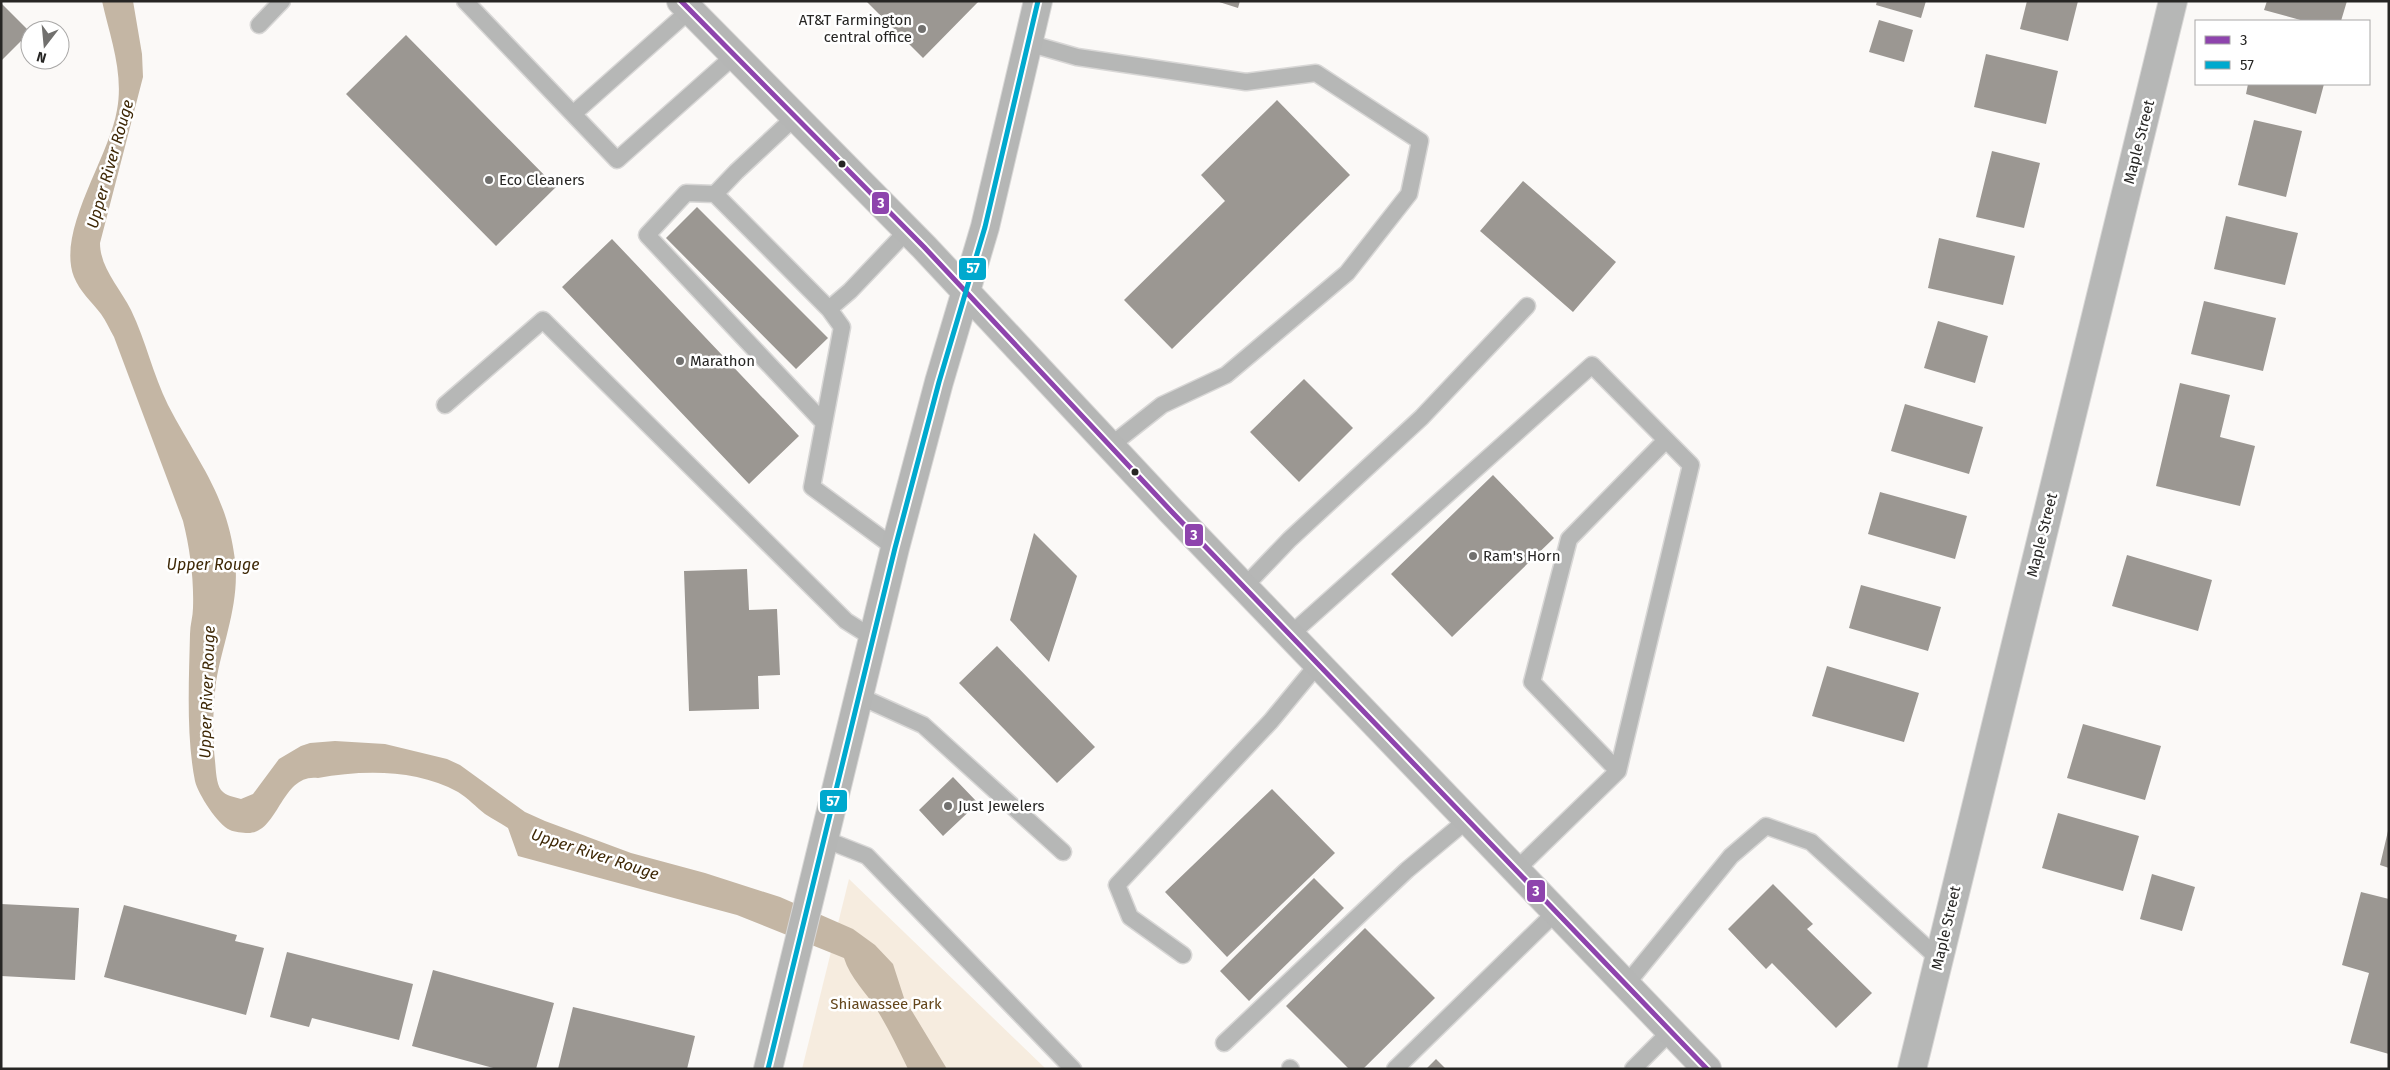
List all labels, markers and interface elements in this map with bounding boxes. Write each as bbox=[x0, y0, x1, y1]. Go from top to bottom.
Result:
place label: AT&T Farmington central office bbox=[799, 11, 912, 46]
north arrow bbox=[20, 20, 70, 70]
legend bbox=[2195, 20, 2370, 85]
marker: AT&T Farmington central office bbox=[916, 23, 928, 35]
text: 3 bbox=[2240, 31, 2248, 49]
text: N bbox=[35, 48, 48, 66]
text: 57 bbox=[2240, 56, 2254, 74]
water label: Upper River Rouge bbox=[83, 97, 137, 231]
street label: Maple Street bbox=[2120, 98, 2158, 186]
unlabelled marker bbox=[837, 159, 847, 169]
place label: Eco Cleaners bbox=[499, 171, 585, 189]
marker: Eco Cleaners bbox=[483, 174, 495, 186]
line badge: 3 bbox=[871, 191, 890, 215]
text: 3 bbox=[876, 195, 885, 212]
line badge: 57 bbox=[958, 257, 987, 281]
text: 57 bbox=[966, 260, 980, 277]
place label: Marathon bbox=[690, 352, 755, 370]
marker: Marathon bbox=[674, 355, 686, 367]
unlabelled marker bbox=[1130, 467, 1140, 477]
street label: Maple Street bbox=[2023, 491, 2061, 579]
line badge: 3 bbox=[1184, 523, 1204, 547]
text: 3 bbox=[1189, 527, 1198, 544]
place label: Ram's Horn bbox=[1483, 547, 1560, 565]
marker: Ram's Horn bbox=[1467, 550, 1479, 562]
water label: Upper Rouge bbox=[167, 555, 259, 574]
water label: Upper River Rouge bbox=[195, 625, 219, 759]
line badge: 57 bbox=[819, 789, 848, 813]
text: 57 bbox=[826, 793, 840, 810]
place label: Just Jewelers bbox=[958, 797, 1044, 815]
marker: Just Jewelers bbox=[942, 800, 954, 812]
water label: Upper River Rouge bbox=[529, 824, 661, 884]
line badge: 3 bbox=[1526, 879, 1546, 903]
text: 3 bbox=[1531, 883, 1540, 900]
street label: Maple Street bbox=[1928, 884, 1965, 972]
park label: Shiawassee Park bbox=[830, 995, 942, 1013]

